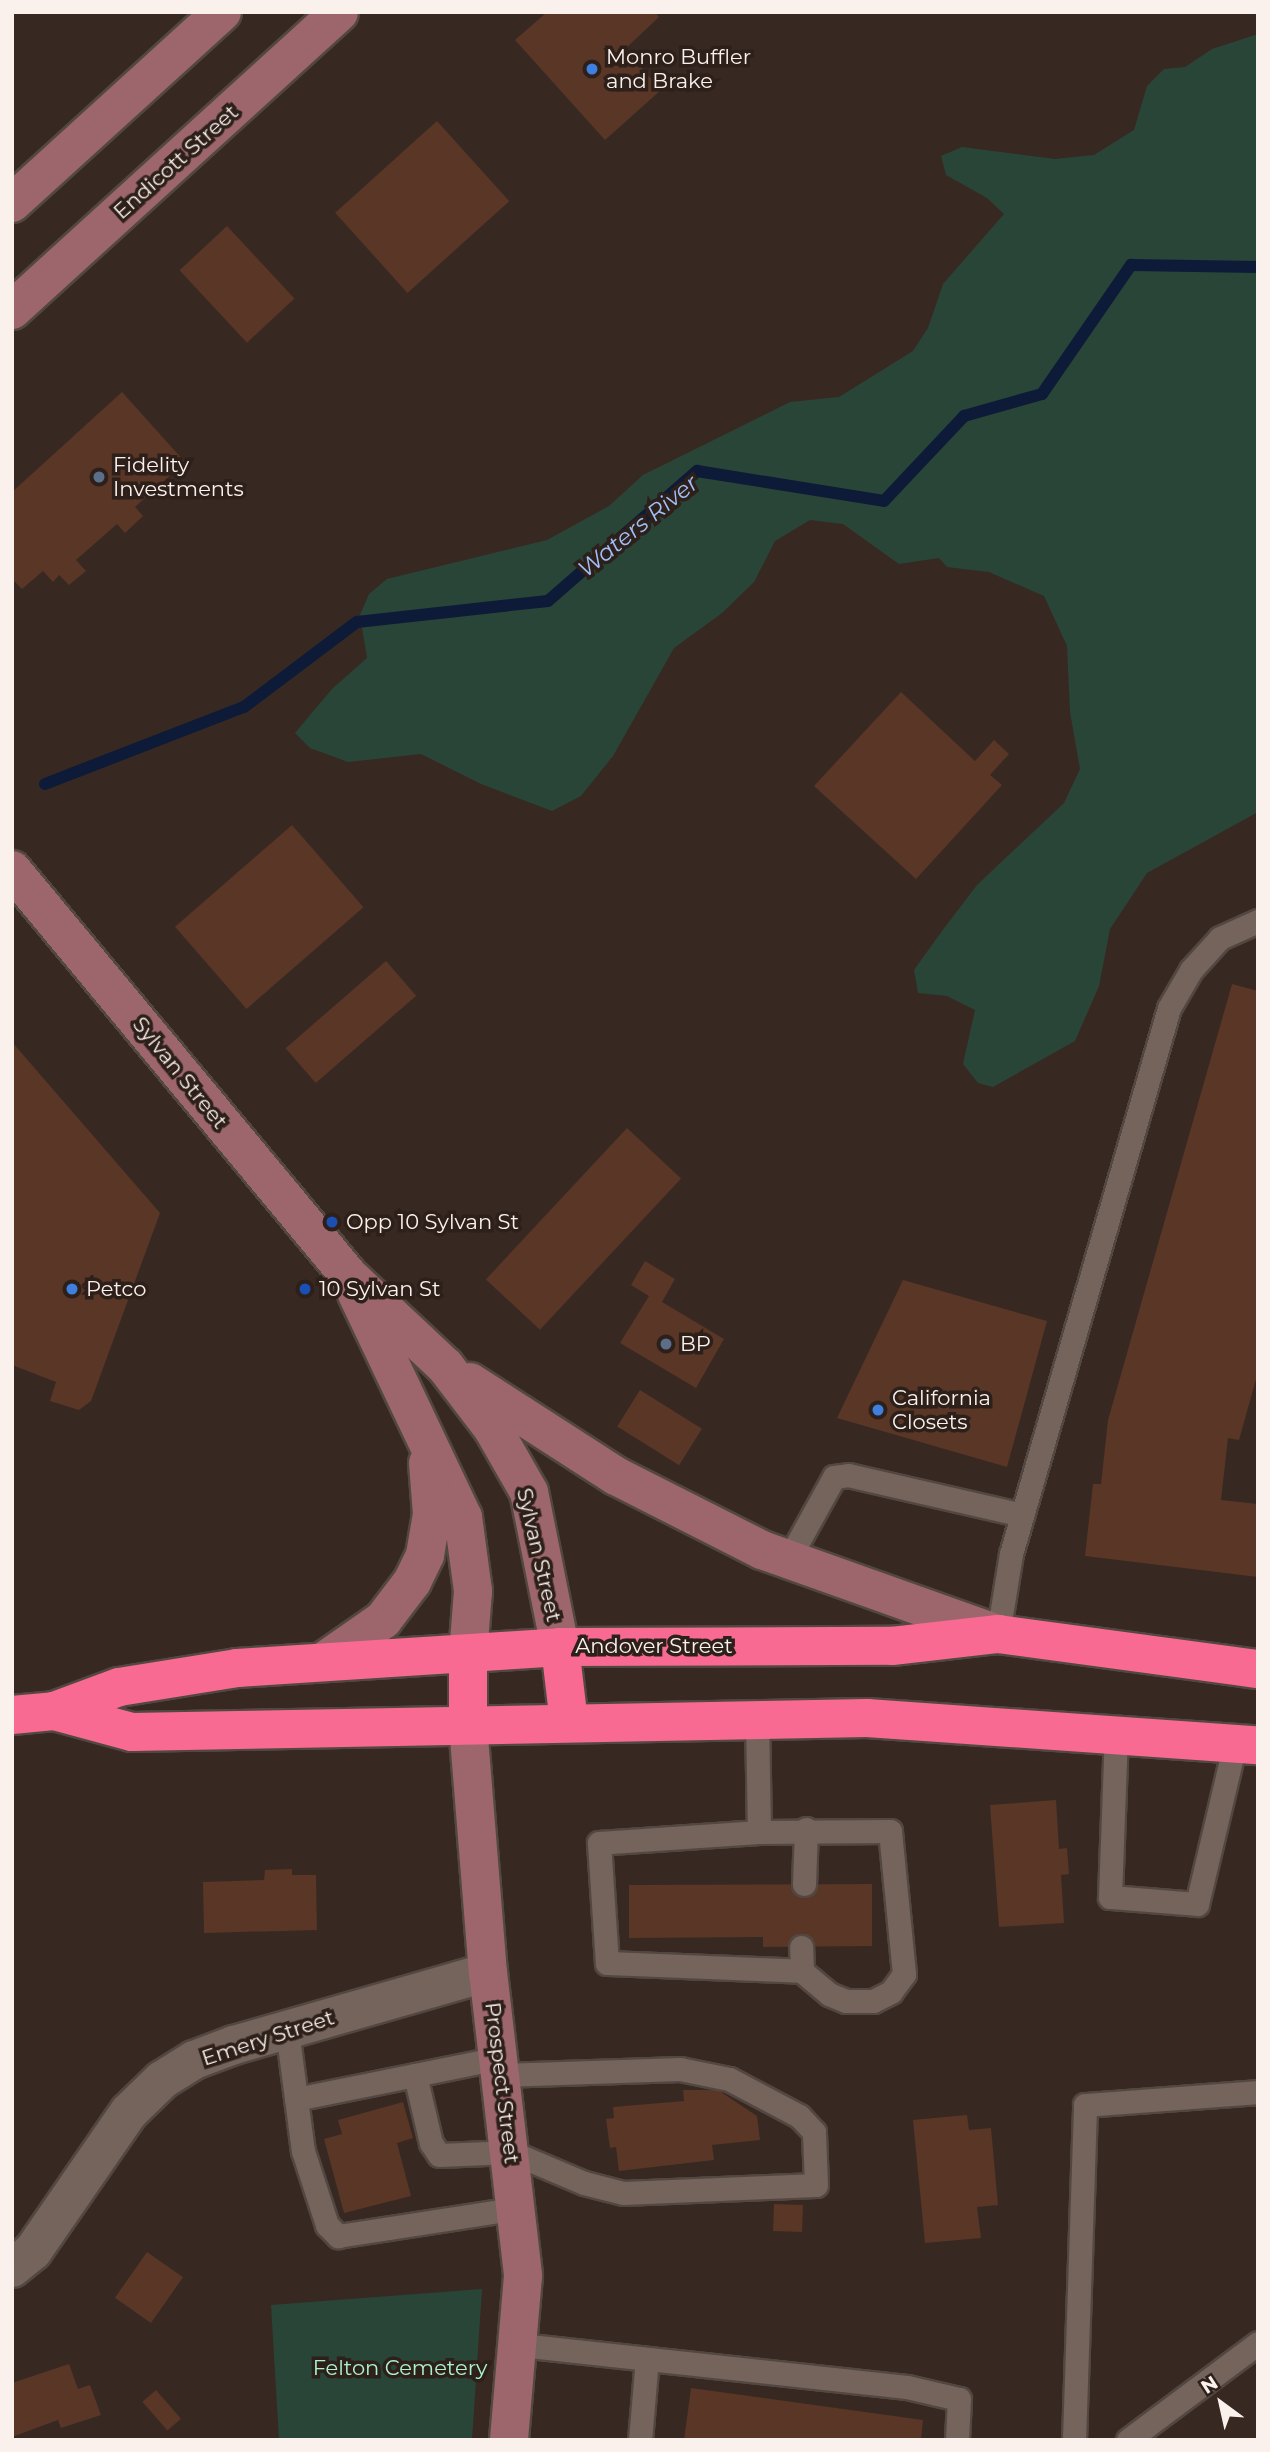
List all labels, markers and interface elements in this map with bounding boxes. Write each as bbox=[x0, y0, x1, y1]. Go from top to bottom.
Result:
place label: Monro Buffler and Brake bbox=[606, 44, 751, 94]
marker: Monro Buffler and Brake bbox=[584, 61, 600, 77]
street label: Endicott Street bbox=[109, 100, 243, 224]
place label: Fidelity Investments bbox=[113, 452, 244, 502]
marker: Fidelity Investments bbox=[91, 469, 107, 485]
water label: Waters River bbox=[572, 469, 704, 583]
street label: Sylvan Street bbox=[127, 1012, 233, 1134]
place label: Opp 10 Sylvan St bbox=[346, 1209, 519, 1235]
marker: Opp 10 Sylvan St bbox=[324, 1214, 340, 1230]
place label: Petco bbox=[86, 1276, 146, 1302]
place label: 10 Sylvan St bbox=[319, 1276, 440, 1302]
marker: Petco bbox=[64, 1281, 80, 1297]
marker: 10 Sylvan St bbox=[297, 1281, 313, 1297]
place label: BP bbox=[680, 1331, 711, 1357]
marker: BP bbox=[658, 1336, 674, 1352]
place label: California Closets bbox=[892, 1385, 991, 1435]
marker: California Closets bbox=[870, 1402, 886, 1418]
street label: Sylvan Street bbox=[511, 1486, 567, 1624]
street label: Andover Street bbox=[575, 1633, 733, 1659]
street label: Prospect Street bbox=[480, 2001, 524, 2165]
street label: Emery Street bbox=[199, 2005, 337, 2071]
park label: Felton Cemetery bbox=[313, 2355, 487, 2381]
north arrow bbox=[1186, 2368, 1256, 2438]
text: N bbox=[1197, 2371, 1222, 2399]

